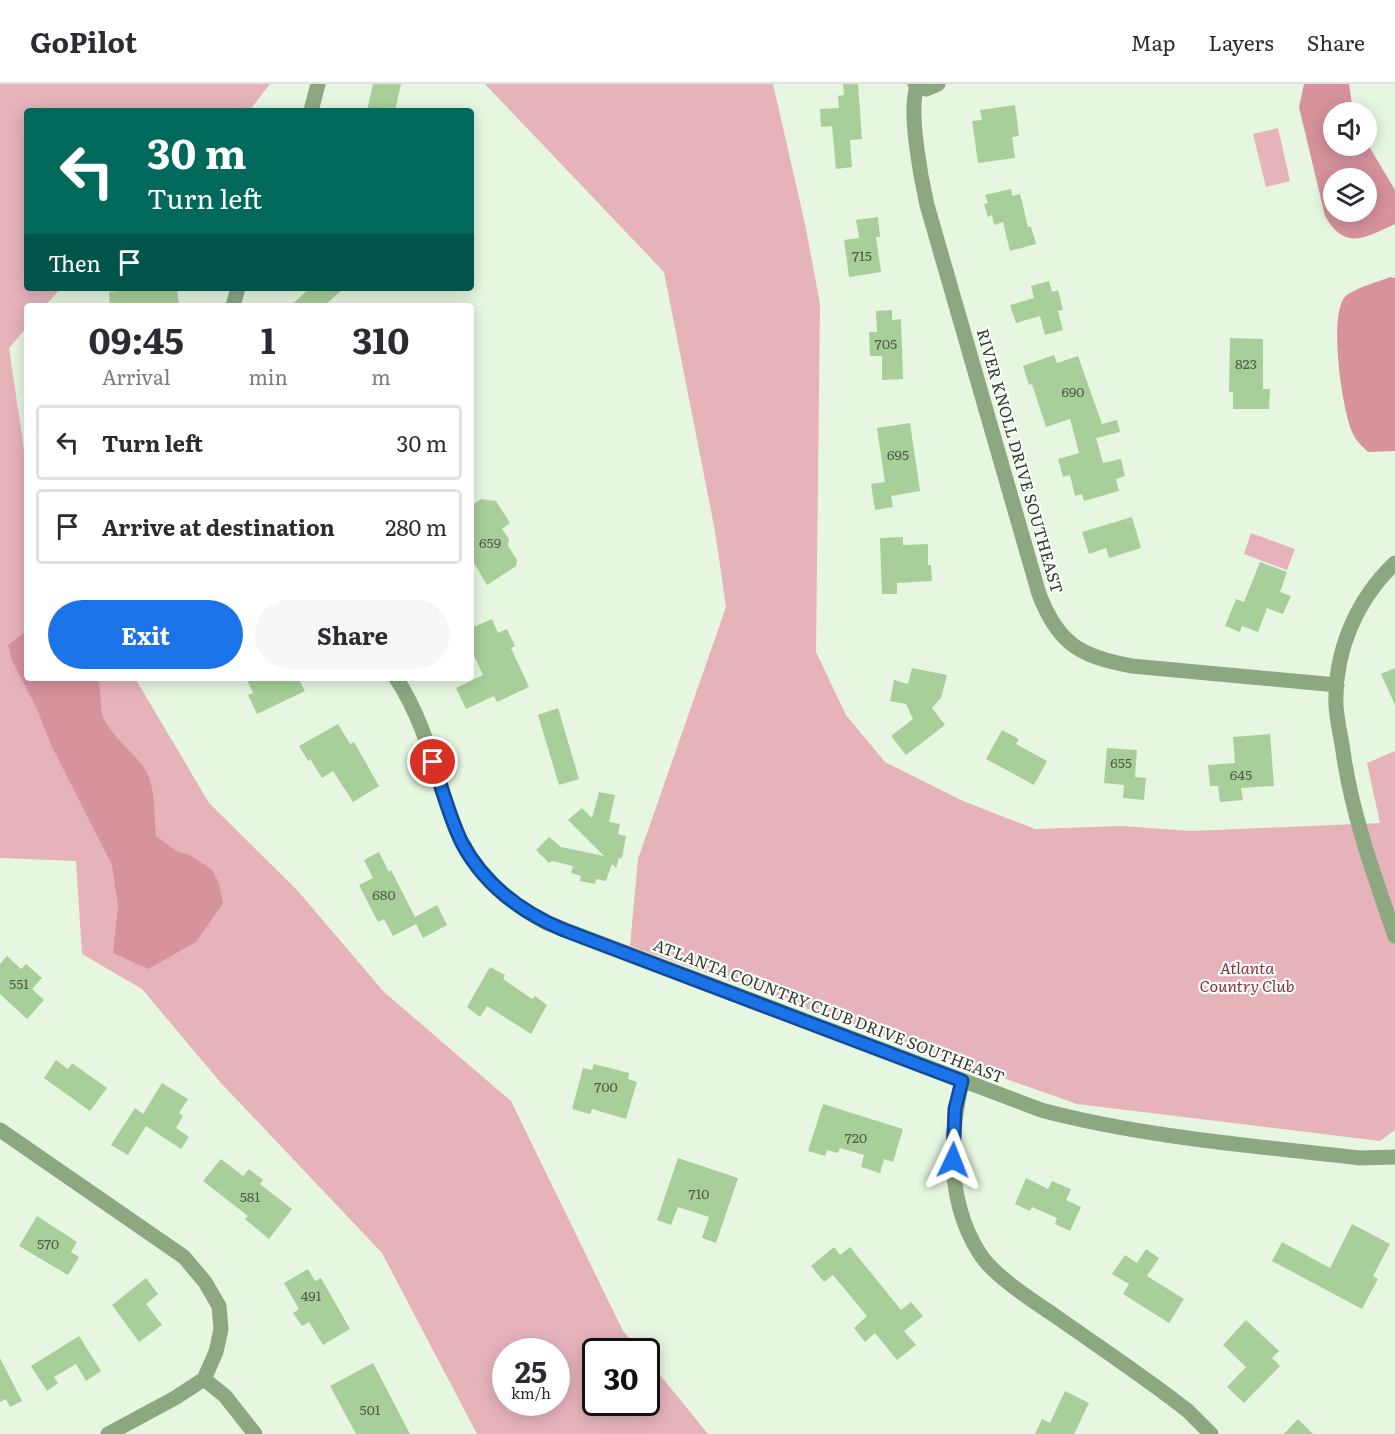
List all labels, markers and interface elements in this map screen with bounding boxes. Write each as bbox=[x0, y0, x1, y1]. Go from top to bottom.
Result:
text: GoPilot bbox=[30, 20, 137, 62]
text: Map bbox=[1131, 26, 1176, 57]
text: Layers bbox=[1209, 26, 1274, 57]
text: Share bbox=[1307, 26, 1365, 57]
map controls bbox=[1323, 102, 1377, 222]
button: sound bbox=[1323, 102, 1377, 156]
text: 30 m bbox=[147, 120, 247, 182]
icon: left bbox=[48, 132, 126, 210]
button: layers bbox=[1323, 168, 1377, 222]
text: Turn left bbox=[147, 177, 262, 217]
house number: 715 bbox=[852, 245, 872, 265]
text: Then bbox=[48, 246, 101, 279]
icon: arrive bbox=[113, 246, 146, 279]
text: 09:45 bbox=[89, 312, 184, 365]
text: 1 bbox=[261, 312, 276, 365]
text: 310 bbox=[352, 312, 409, 365]
street label: RIVER KNOLL DRIVE SOUTHEAST bbox=[972, 325, 1070, 596]
house number: 705 bbox=[875, 333, 897, 353]
house number: 823 bbox=[1235, 353, 1257, 373]
text: Arrival bbox=[102, 361, 170, 391]
text: min bbox=[248, 361, 288, 391]
text: m bbox=[371, 361, 391, 391]
house number: 690 bbox=[1062, 381, 1084, 401]
icon: left bbox=[51, 426, 84, 459]
text: Turn left bbox=[102, 426, 203, 459]
text: 30 m bbox=[397, 426, 447, 459]
house number: 695 bbox=[887, 444, 909, 464]
icon: arrive bbox=[51, 510, 84, 543]
text: Arrive at destination bbox=[102, 510, 335, 543]
text: 280 m bbox=[385, 510, 447, 543]
house number: 659 bbox=[479, 532, 501, 552]
button: Exit bbox=[48, 600, 243, 669]
button: Share bbox=[255, 600, 450, 669]
pin bbox=[407, 736, 458, 787]
icon: arrive bbox=[416, 745, 449, 778]
house number: 655 bbox=[1110, 752, 1132, 772]
house number: 645 bbox=[1230, 764, 1252, 784]
house number: 680 bbox=[372, 884, 396, 904]
street label: ATLANTA COUNTRY CLUB DRIVE SOUTHEAST bbox=[650, 932, 1009, 1088]
park label: Atlanta Country Club bbox=[1200, 955, 1294, 997]
house number: 551 bbox=[9, 973, 29, 993]
house number: 700 bbox=[594, 1076, 618, 1096]
house number: 720 bbox=[845, 1127, 867, 1147]
position arrow bbox=[921, 1128, 985, 1192]
house number: 710 bbox=[689, 1183, 709, 1203]
house number: 581 bbox=[240, 1186, 261, 1206]
house number: 570 bbox=[37, 1233, 59, 1253]
house number: 491 bbox=[301, 1285, 322, 1305]
speed limit sign: 30 bbox=[582, 1338, 660, 1416]
text: 25 bbox=[515, 1348, 547, 1392]
text: km/h bbox=[511, 1381, 551, 1404]
house number: 501 bbox=[360, 1399, 381, 1419]

